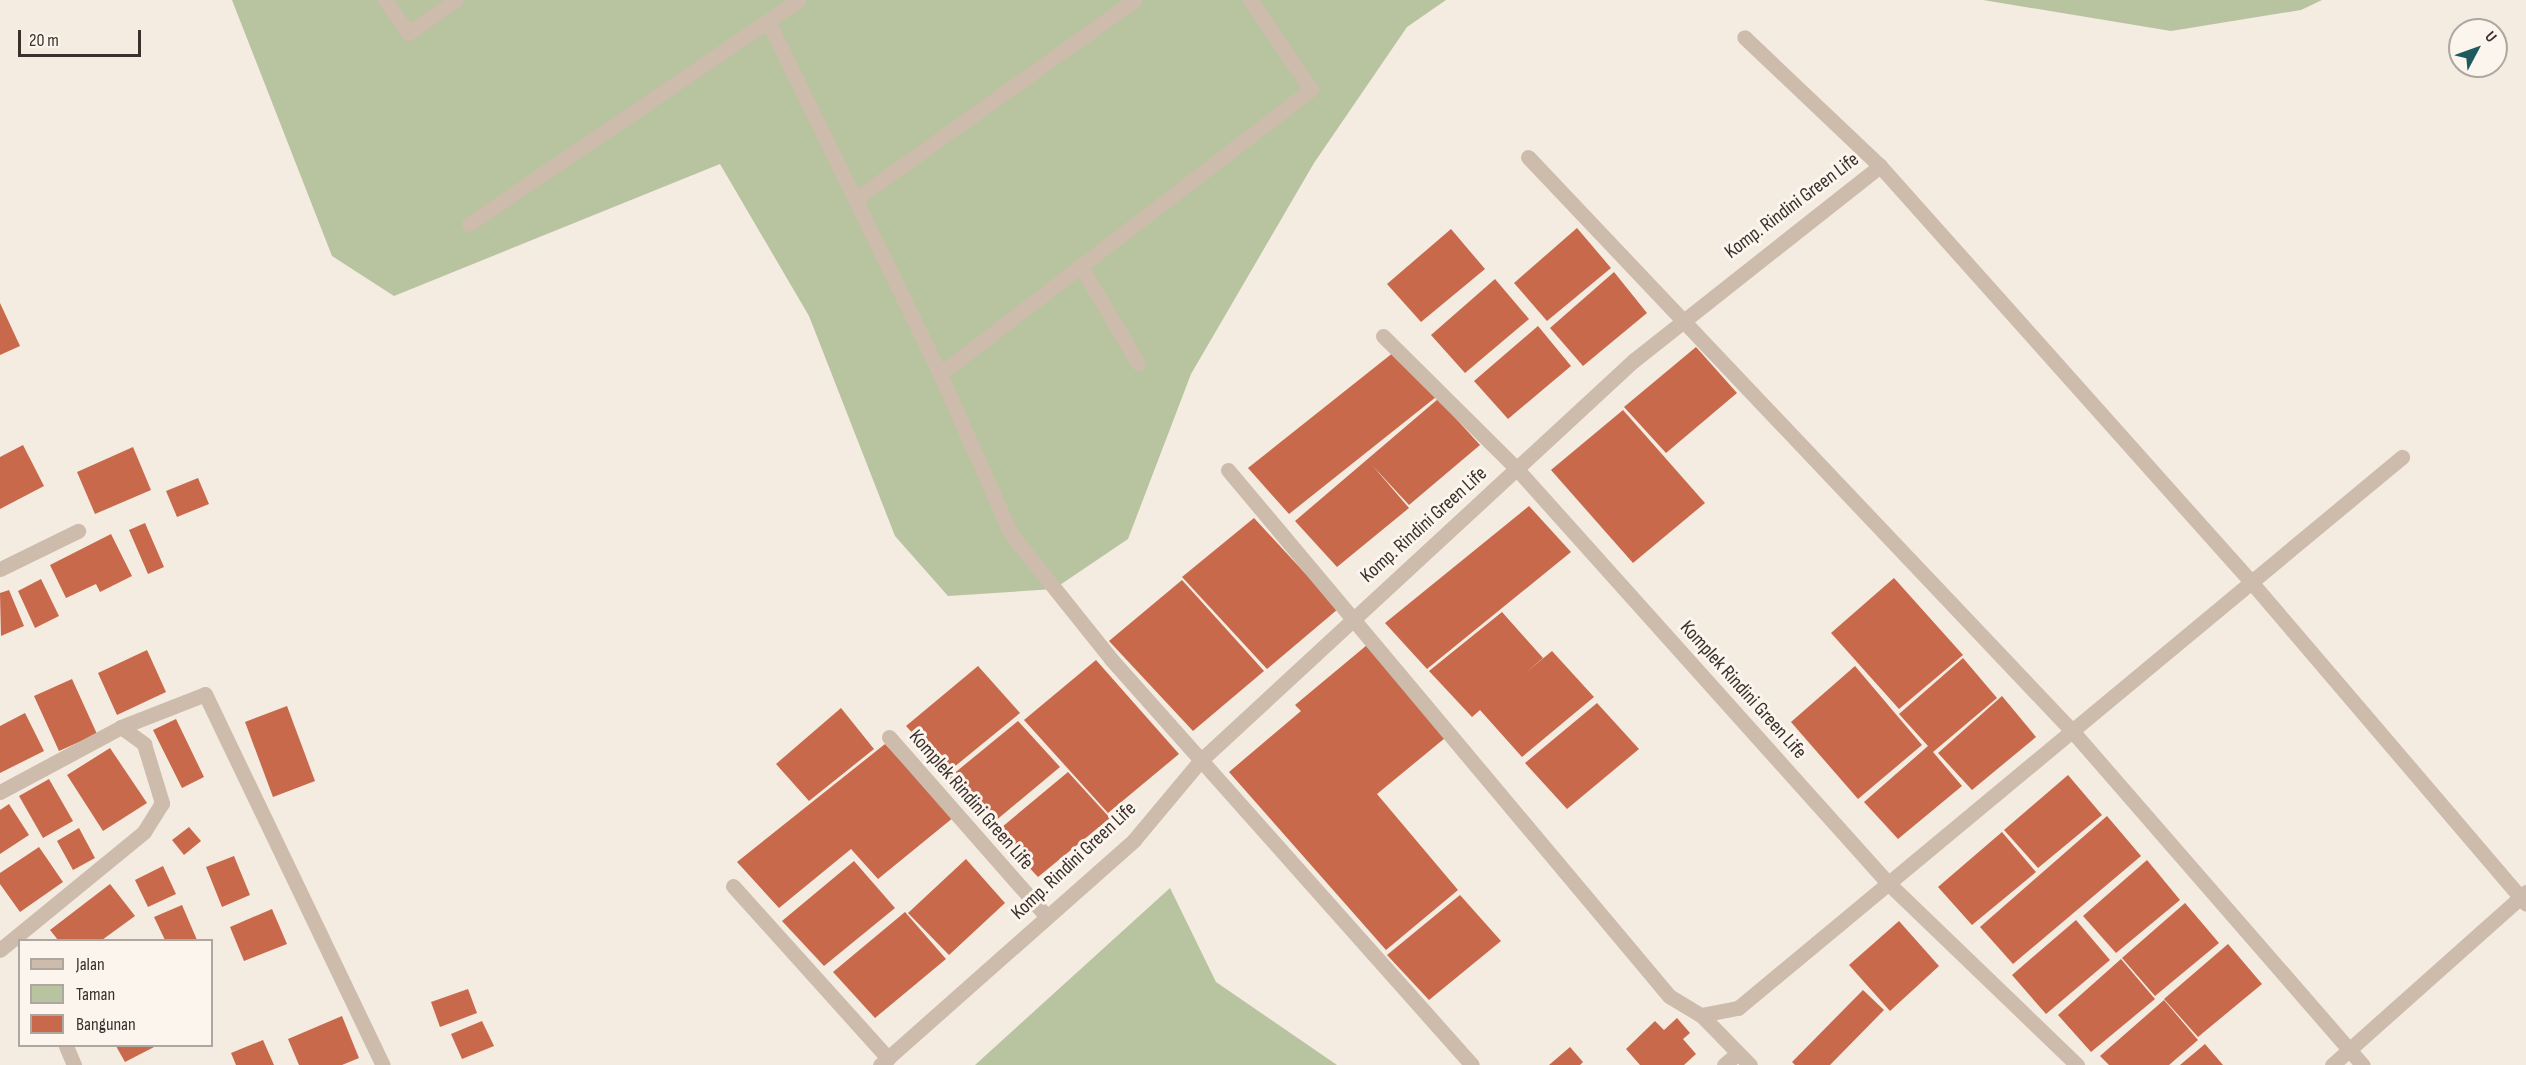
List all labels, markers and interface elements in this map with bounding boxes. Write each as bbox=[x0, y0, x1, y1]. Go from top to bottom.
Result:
scale bar bbox=[21, 18, 144, 56]
north arrow bbox=[2448, 18, 2508, 78]
text: U bbox=[2481, 28, 2500, 47]
text: 20 m bbox=[29, 30, 59, 51]
street label: Komp. Rindini Green Life bbox=[1720, 148, 1864, 264]
street label: Komp. Rindini Green Life bbox=[1356, 462, 1492, 588]
street label: Komplek Rindini Green Life bbox=[1675, 616, 1811, 764]
street label: Komplek Rindini Green Life bbox=[904, 725, 1038, 875]
street label: Komp. Rindini Green Life bbox=[1007, 797, 1141, 925]
legend bbox=[18, 939, 213, 1047]
text: Jalan bbox=[76, 954, 105, 975]
text: Taman bbox=[76, 984, 115, 1005]
text: Bangunan bbox=[76, 1014, 136, 1035]

